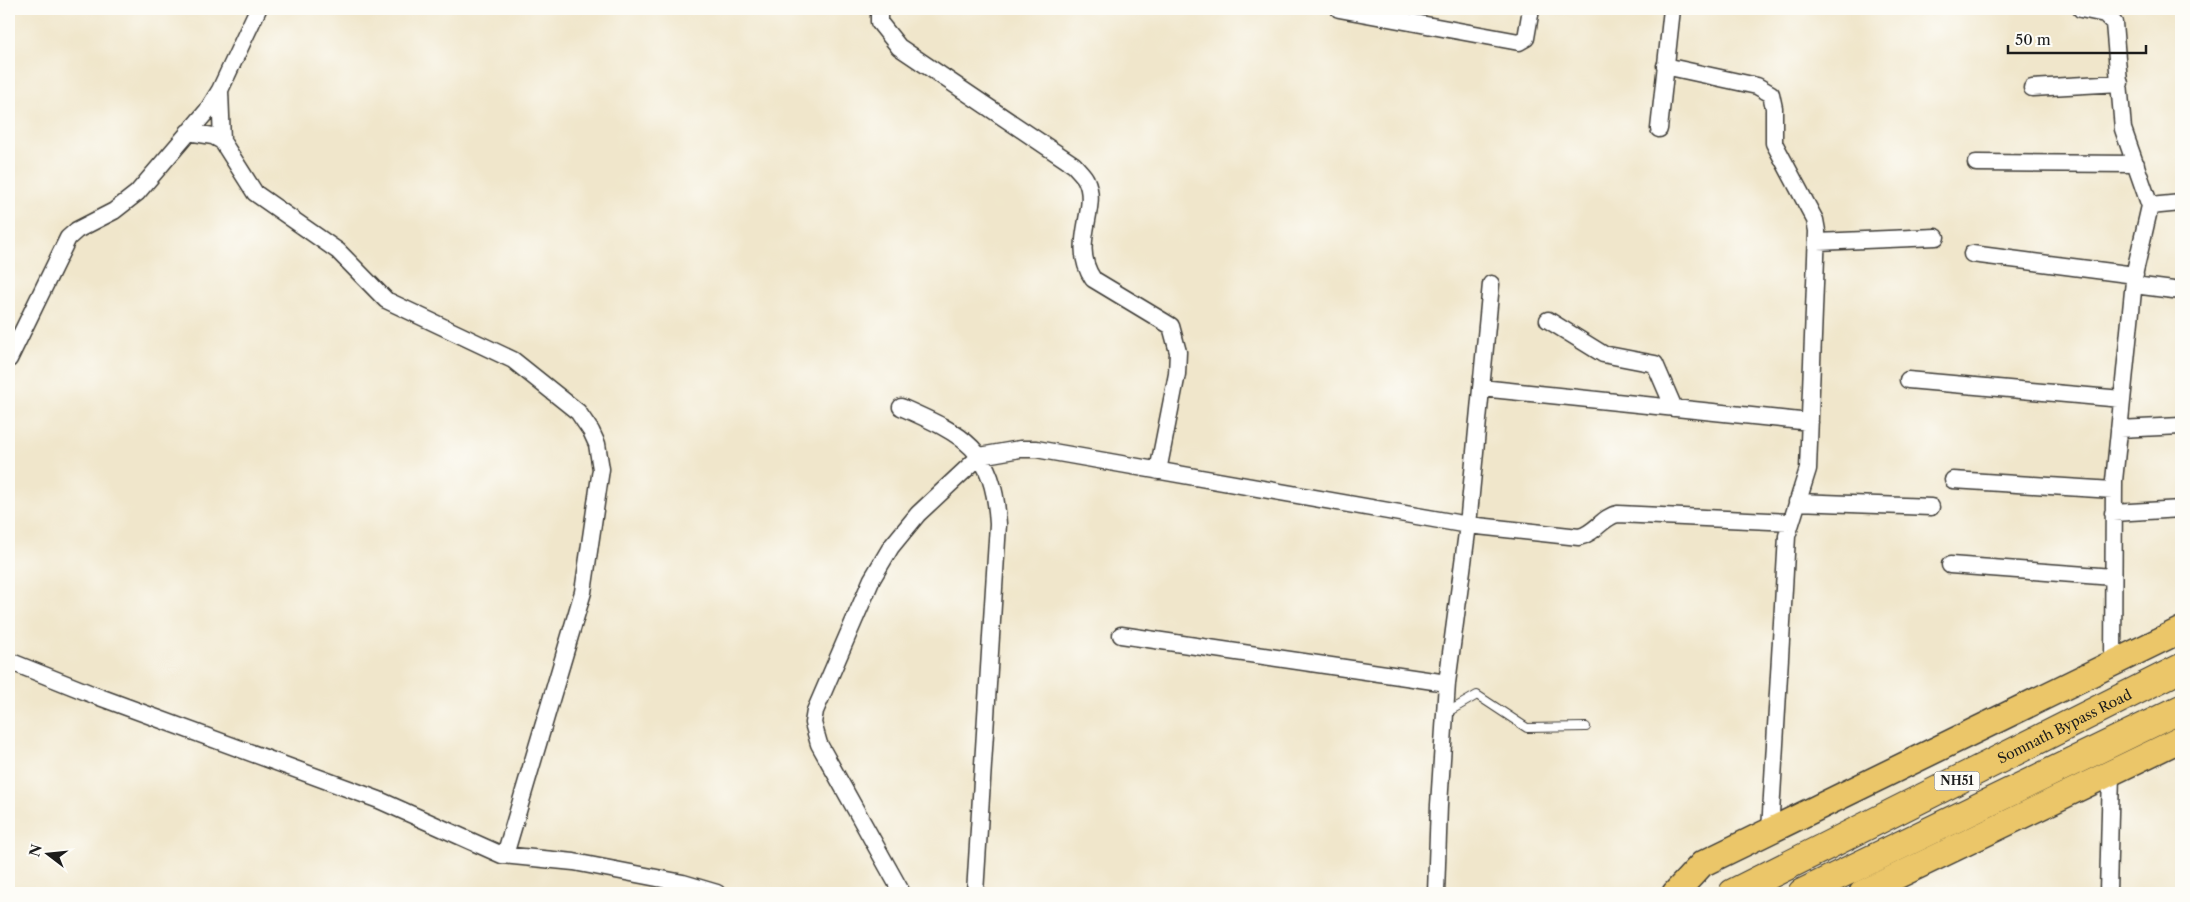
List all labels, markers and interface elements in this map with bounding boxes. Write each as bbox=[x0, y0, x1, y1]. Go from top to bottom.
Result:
scale bar bbox=[2008, 22, 2145, 54]
text: 50 m bbox=[2015, 30, 2051, 49]
street label: Somnath Bypass Road bbox=[1994, 685, 2135, 768]
road number: NH51 bbox=[1934, 771, 1980, 790]
north arrow bbox=[22, 830, 72, 880]
text: N bbox=[25, 842, 46, 859]

